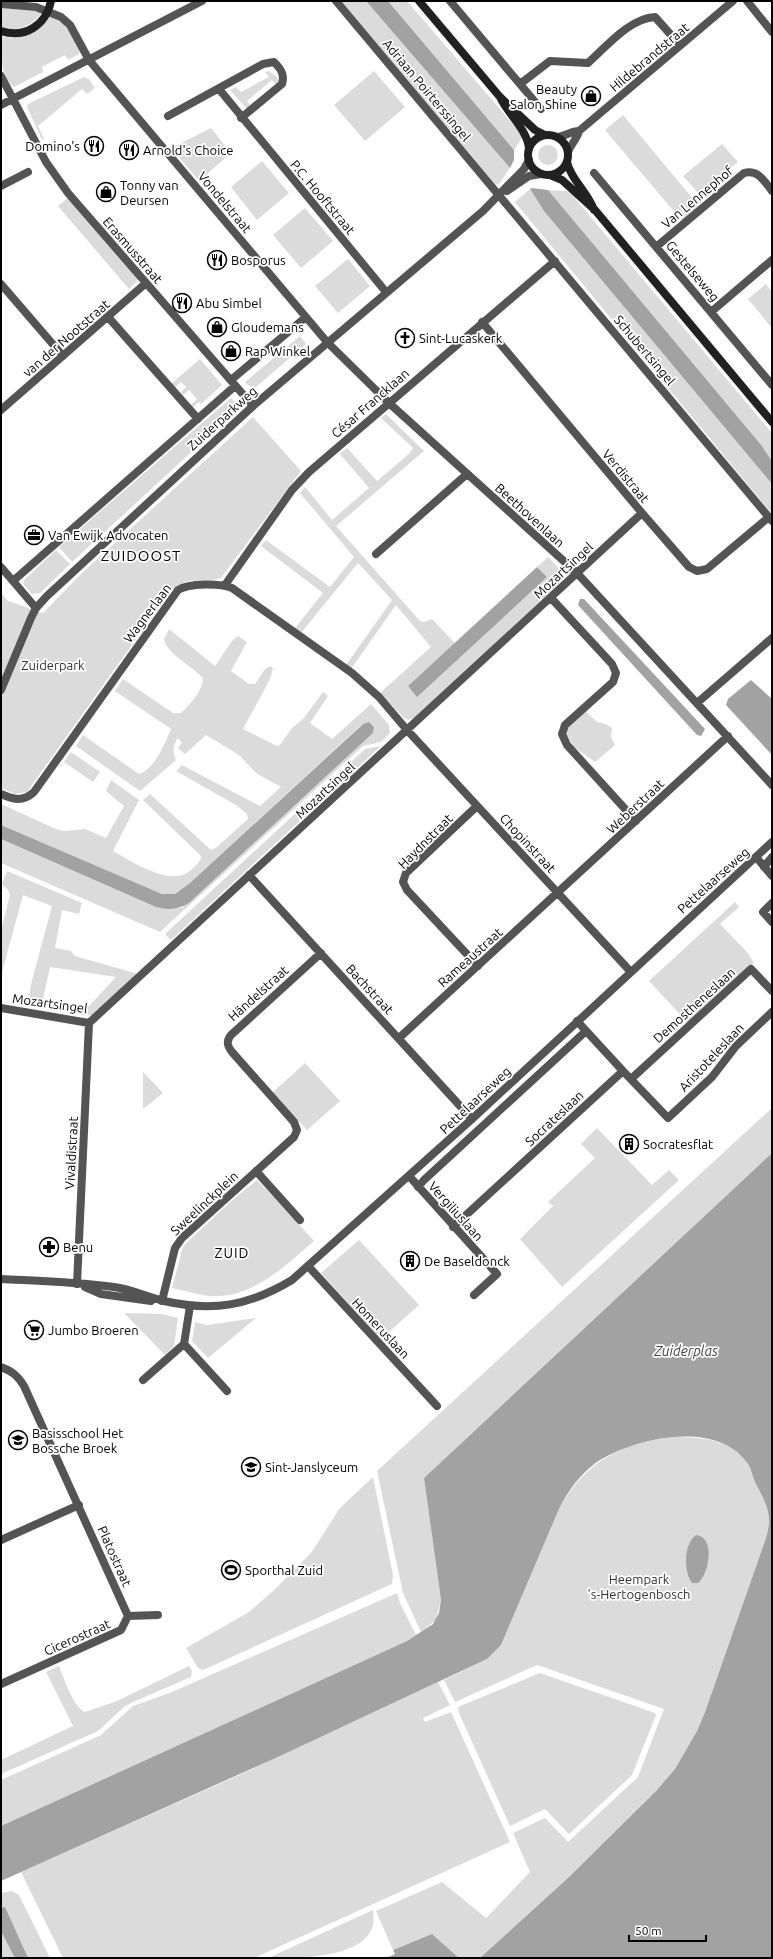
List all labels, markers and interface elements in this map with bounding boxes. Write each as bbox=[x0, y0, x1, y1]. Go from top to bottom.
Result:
street label: Hildebrandstraat bbox=[607, 20, 691, 94]
street label: Adriaan Poirterssingel bbox=[380, 36, 474, 144]
place label: Beauty Salon Shine bbox=[510, 82, 577, 111]
shop icon: Beauty Salon Shine bbox=[580, 85, 602, 107]
restaurant icon: Domino's bbox=[83, 135, 105, 157]
place label: Domino's bbox=[25, 139, 80, 153]
restaurant icon: Arnold's Choice bbox=[118, 139, 140, 161]
place label: Arnold's Choice bbox=[143, 143, 234, 157]
street label: P.C. Hooftstraat bbox=[288, 157, 358, 237]
street label: Van Lennephof bbox=[659, 163, 735, 231]
street label: Vondelstraat bbox=[195, 169, 255, 235]
place label: Tonny van Deursen bbox=[120, 178, 179, 207]
shop icon: Tonny van Deursen bbox=[95, 181, 117, 203]
street label: Erasmusstraat bbox=[101, 214, 165, 286]
street label: Gestelseweg bbox=[664, 238, 722, 304]
restaurant icon: Bosporus bbox=[206, 249, 228, 271]
place label: Bosporus bbox=[231, 253, 286, 267]
restaurant icon: Abu Simbel bbox=[171, 292, 193, 314]
place label: Abu Simbel bbox=[196, 296, 262, 310]
street label: van der Nootstraat bbox=[20, 297, 112, 379]
street label: Schubertsingel bbox=[612, 312, 679, 388]
shop icon: Gloudemans bbox=[206, 316, 228, 338]
place label: Gloudemans bbox=[231, 320, 304, 334]
church icon: Sint-Lucaskerk bbox=[394, 327, 416, 349]
place label: Sint-Lucaskerk bbox=[419, 331, 503, 345]
shop icon: Rap Winkel bbox=[220, 340, 242, 362]
place label: Rap Winkel bbox=[245, 344, 311, 358]
street label: César Francklaan bbox=[328, 366, 412, 440]
street label: Zuiderparkweg bbox=[185, 383, 259, 453]
street label: Verdistraat bbox=[600, 447, 652, 505]
street label: Beethovenlaan bbox=[493, 480, 567, 550]
office icon: Van Ewijk Advocaten bbox=[23, 524, 45, 546]
place label: Van Ewijk Advocaten bbox=[48, 528, 169, 542]
street label: Mozartsingel bbox=[531, 539, 596, 601]
district label: ZUIDOOST bbox=[101, 547, 181, 564]
street label: Wagnerlaan bbox=[120, 581, 174, 645]
park label: Zuiderpark bbox=[21, 658, 85, 672]
street label: Mozartsingel bbox=[293, 759, 358, 821]
street label: Weberstraat bbox=[604, 776, 666, 836]
street label: Haydnstraat bbox=[395, 811, 455, 871]
street label: Chopinstraat bbox=[497, 811, 559, 875]
street label: Pettelaarseweg bbox=[674, 844, 752, 916]
street label: Rameaustraat bbox=[435, 925, 505, 989]
street label: Bachstraat bbox=[344, 961, 396, 1017]
street label: Händelstraat bbox=[225, 963, 291, 1023]
street label: Demostheneslaan bbox=[650, 965, 738, 1045]
street label: Mozartsingel bbox=[12, 991, 89, 1015]
street label: Aristoteleslaan bbox=[676, 1020, 746, 1094]
street label: Pettelaarseweg bbox=[437, 1064, 513, 1136]
street label: Socrateslaan bbox=[522, 1088, 586, 1148]
street label: Vivaldistraat bbox=[62, 1116, 80, 1190]
building icon: Socratesflat bbox=[618, 1133, 640, 1155]
place label: Socratesflat bbox=[643, 1137, 713, 1151]
street label: Sweelinckplein bbox=[168, 1168, 240, 1238]
street label: Vergiliuslaan bbox=[426, 1179, 486, 1243]
pharmacy icon: Benu bbox=[38, 1236, 60, 1258]
place label: Benu bbox=[63, 1240, 93, 1254]
district label: ZUID bbox=[215, 1245, 249, 1261]
building icon: De Baseldonck bbox=[399, 1250, 421, 1272]
place label: De Baseldonck bbox=[424, 1254, 510, 1268]
street label: Homeruslaan bbox=[350, 1295, 412, 1361]
supermarket icon: Jumbo Broeren bbox=[23, 1319, 45, 1341]
place label: Jumbo Broeren bbox=[48, 1323, 139, 1337]
water label: Zuiderplas bbox=[653, 1343, 718, 1359]
place label: Basisschool Het Bossche Broek bbox=[32, 1426, 123, 1455]
school or university icon: Basisschool Het Bossche Broek bbox=[7, 1429, 29, 1451]
school or university icon: Sint-Janslyceum bbox=[240, 1456, 262, 1478]
place label: Sint-Janslyceum bbox=[265, 1460, 358, 1474]
street label: Platostraat bbox=[95, 1524, 135, 1588]
sports icon: Sporthal Zuid bbox=[220, 1559, 242, 1581]
place label: Sporthal Zuid bbox=[245, 1563, 323, 1577]
park label: Heempark 's-Hertogenbosch bbox=[588, 1572, 690, 1601]
street label: Cicerostraat bbox=[42, 1616, 112, 1658]
scale bar bbox=[629, 1917, 706, 1943]
text: 50 m bbox=[635, 1924, 662, 1937]

